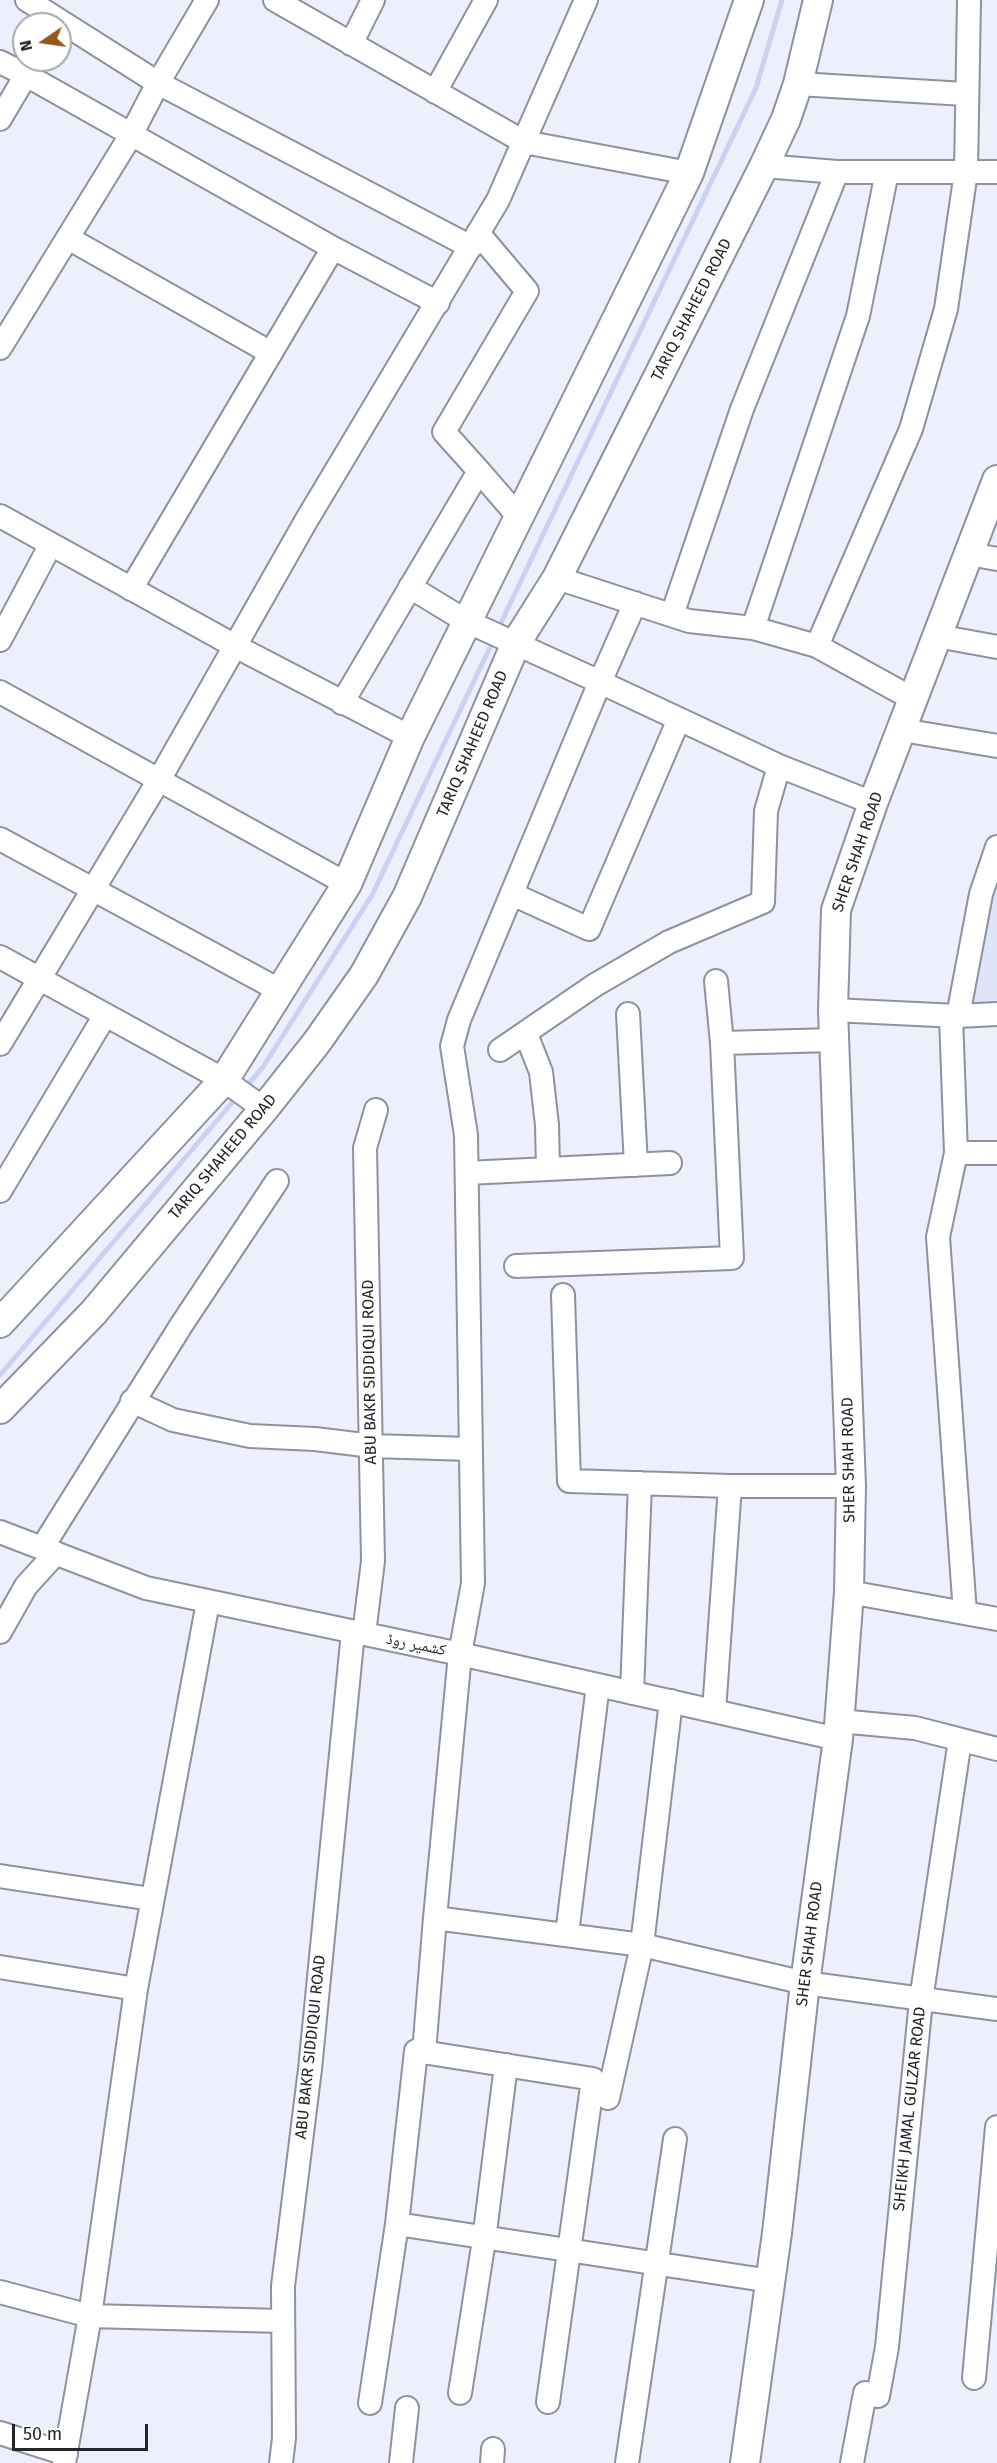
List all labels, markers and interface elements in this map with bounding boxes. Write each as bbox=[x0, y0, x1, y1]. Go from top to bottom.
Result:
north arrow bbox=[12, 12, 72, 72]
text: N bbox=[15, 38, 36, 53]
street label: TARIQ SHAHEED ROAD bbox=[648, 235, 736, 385]
street label: TARIQ SHAHEED ROAD bbox=[433, 668, 513, 820]
street label: SHER SHAH ROAD bbox=[828, 789, 888, 915]
street label: TARIQ SHAHEED ROAD bbox=[165, 1090, 281, 1224]
street label: ABU BAKR SIDDIQUI ROAD bbox=[359, 1279, 381, 1465]
street label: SHER SHAH ROAD bbox=[838, 1397, 860, 1523]
street label: کشمیر روڈ bbox=[384, 1630, 448, 1660]
street label: SHER SHAH ROAD bbox=[793, 1880, 827, 2008]
street label: ABU BAKR SIDDIQUI ROAD bbox=[292, 1954, 330, 2140]
street label: SHEIKH JAMAL GULZAR ROAD bbox=[890, 2006, 930, 2212]
scale bar bbox=[15, 2412, 152, 2450]
text: 50 m bbox=[23, 2423, 62, 2445]

